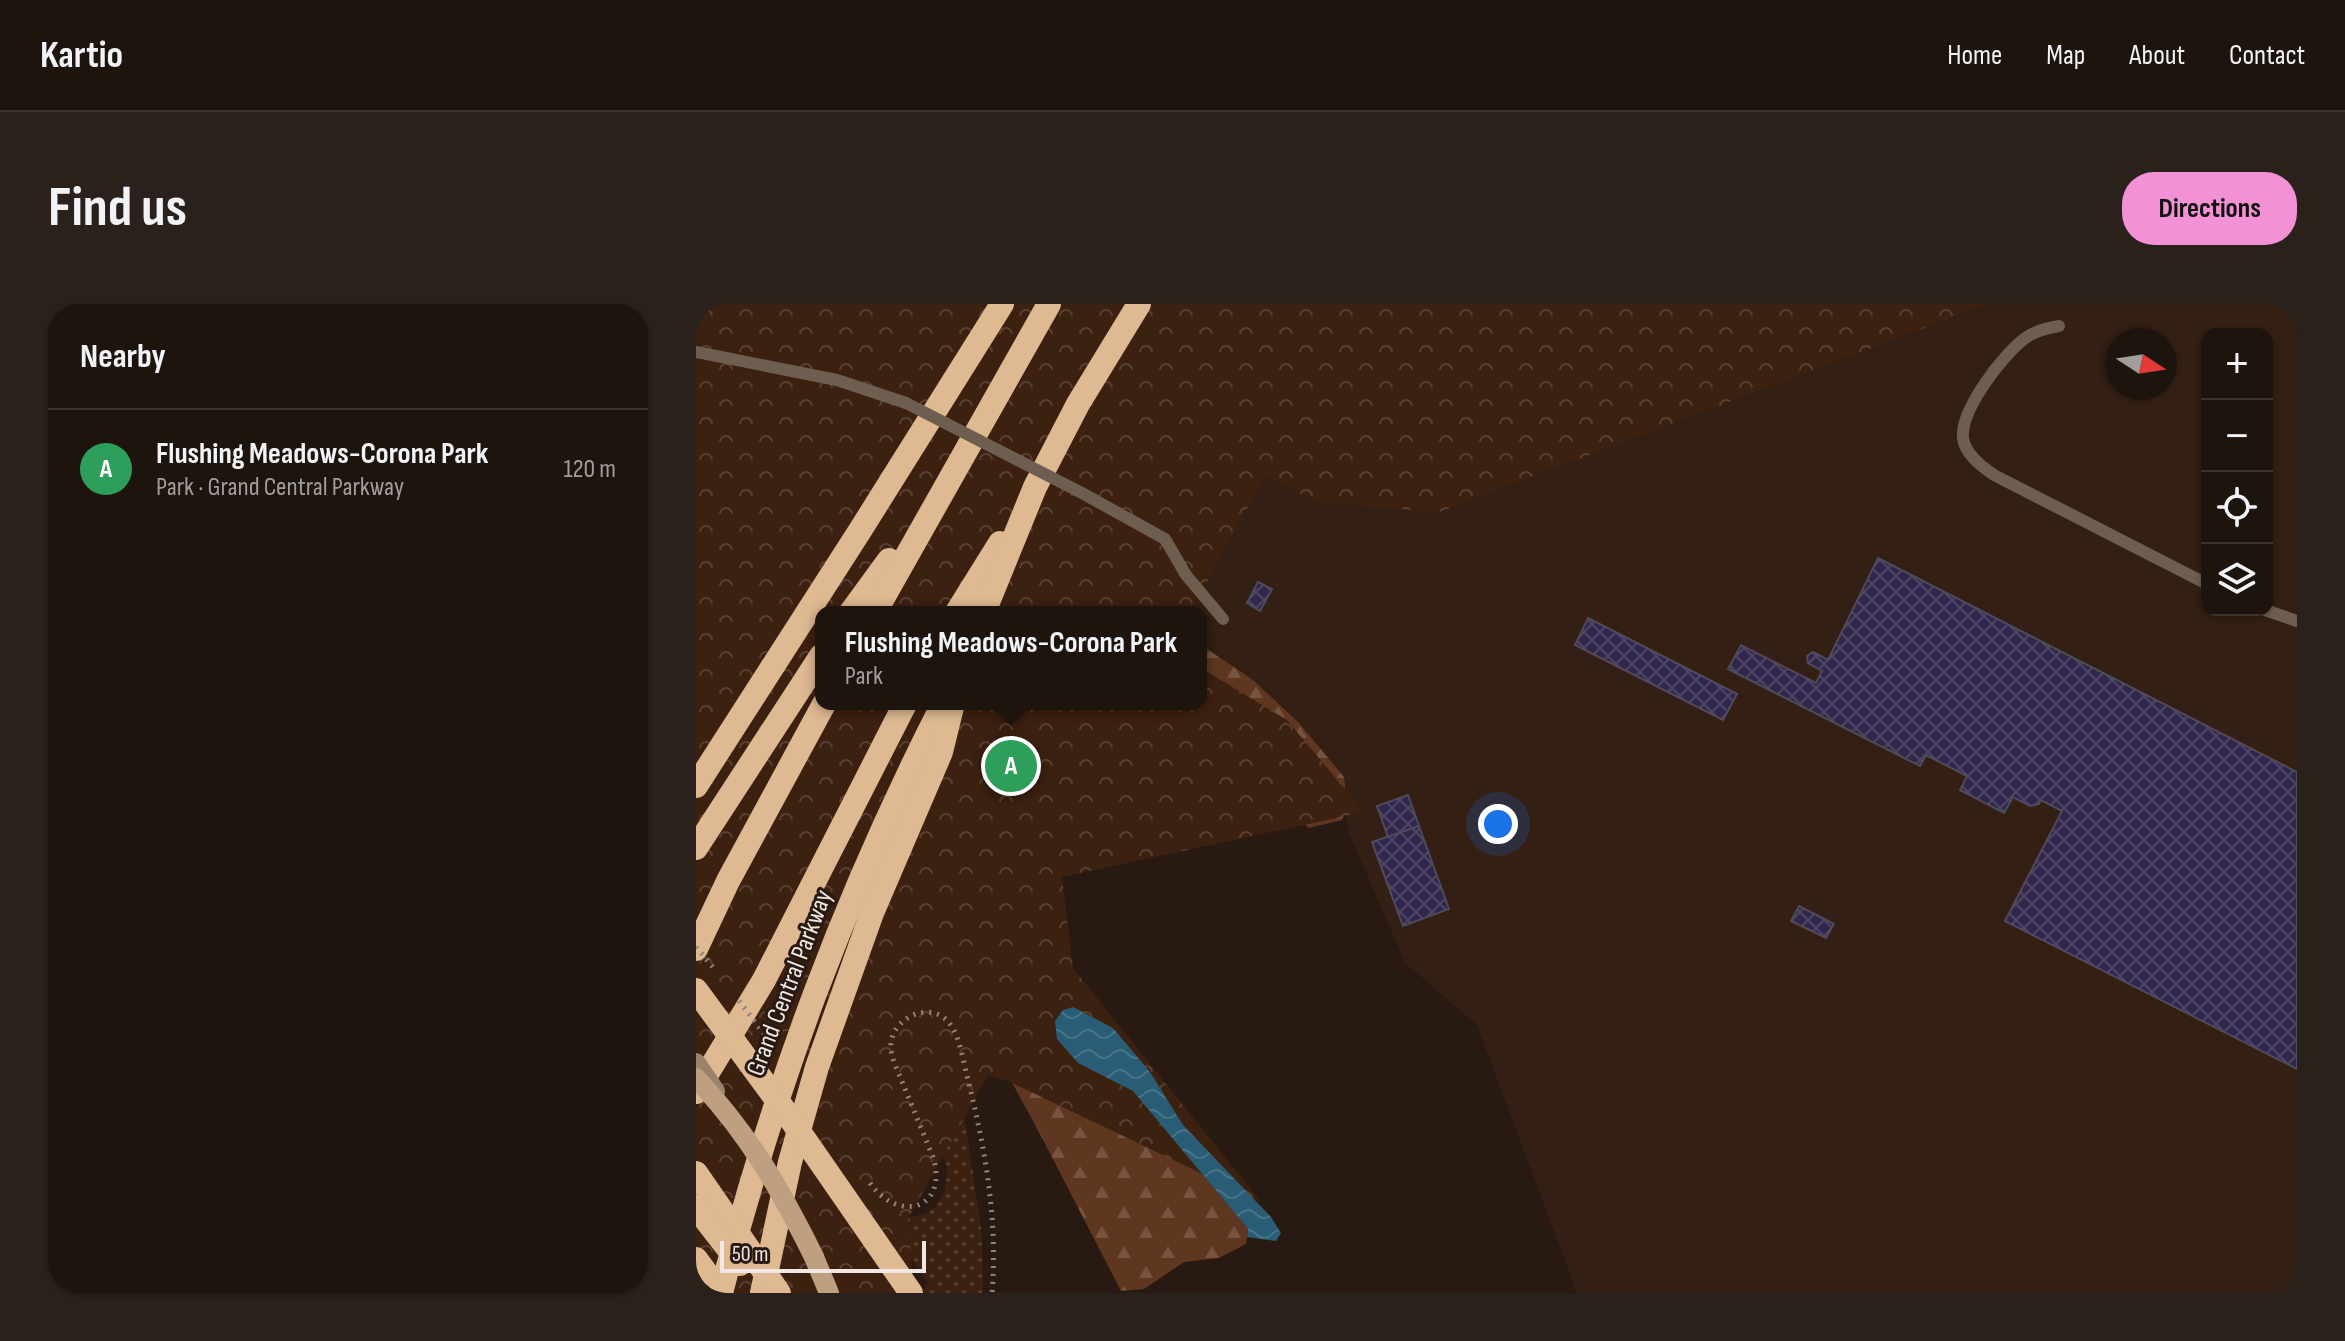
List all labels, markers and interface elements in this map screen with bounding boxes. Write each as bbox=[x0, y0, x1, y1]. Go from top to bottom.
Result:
text: Kartio bbox=[40, 33, 123, 78]
text: Home bbox=[1947, 39, 2002, 72]
text: Map bbox=[2046, 39, 2085, 72]
text: About bbox=[2129, 39, 2185, 72]
text: Contact bbox=[2229, 39, 2305, 72]
button: Directions bbox=[2122, 172, 2297, 245]
text: Find us bbox=[48, 175, 187, 242]
north arrow bbox=[2105, 328, 2177, 400]
map controls bbox=[2201, 328, 2273, 616]
button: + bbox=[2201, 328, 2273, 400]
text: Nearby bbox=[80, 336, 166, 377]
button: − bbox=[2201, 400, 2273, 472]
text: Flushing Meadows-Corona Park bbox=[156, 436, 488, 472]
text: A bbox=[100, 454, 112, 485]
text: 120 m bbox=[563, 454, 616, 485]
text: Park · Grand Central Parkway bbox=[156, 472, 404, 503]
button: locate bbox=[2201, 472, 2273, 544]
button: layers bbox=[2201, 544, 2273, 616]
popup bbox=[815, 606, 1207, 710]
text: Flushing Meadows-Corona Park bbox=[845, 625, 1177, 661]
text: Park bbox=[845, 661, 883, 692]
pin: A bbox=[985, 736, 1037, 796]
your location bbox=[1478, 804, 1518, 844]
street label: Grand Central Parkway bbox=[740, 886, 840, 1080]
scale bar bbox=[720, 1237, 926, 1273]
text: 50 m bbox=[732, 1241, 768, 1268]

